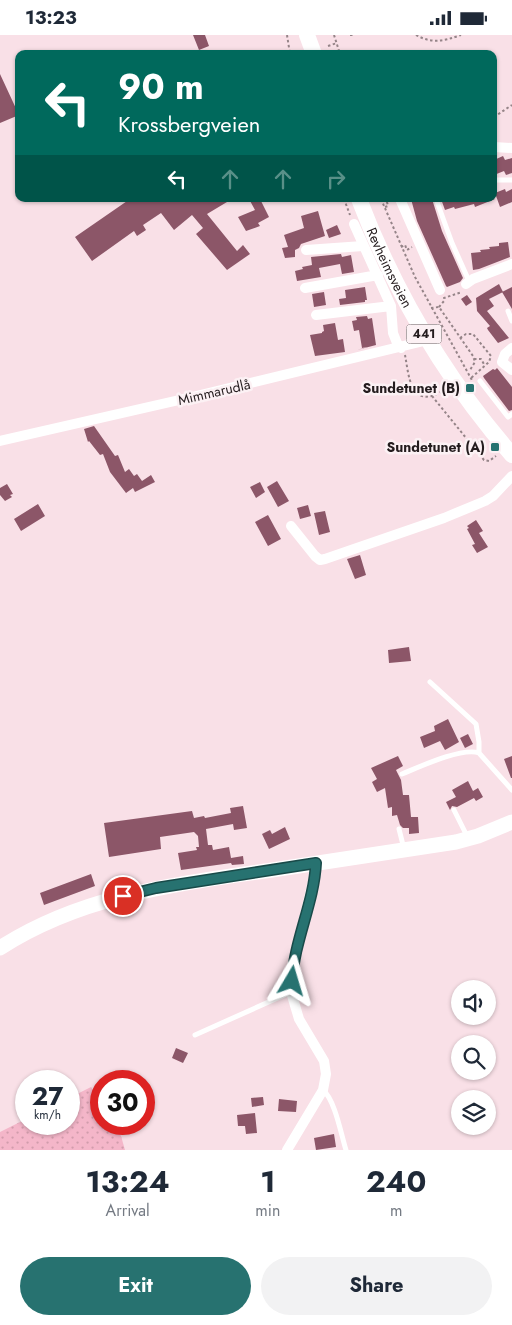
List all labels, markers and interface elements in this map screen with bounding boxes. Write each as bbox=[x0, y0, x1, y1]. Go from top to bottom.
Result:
text: 13:23 bbox=[25, 4, 77, 31]
text: 90 m bbox=[118, 62, 204, 112]
icon: left bbox=[35, 70, 100, 135]
text: Krossbergveien bbox=[118, 108, 260, 140]
icon: left bbox=[163, 165, 191, 193]
icon: ahead bbox=[216, 165, 244, 193]
icon: ahead bbox=[269, 165, 297, 193]
icon: right bbox=[322, 165, 350, 193]
street label: Revheimsveien bbox=[362, 224, 417, 311]
road number: 441 bbox=[406, 325, 442, 343]
street label: Mimmarudlå bbox=[176, 374, 252, 410]
place label: Sundetunet (B) bbox=[362, 378, 460, 398]
marker: Sundetunet (B) bbox=[464, 382, 476, 394]
place label: Sundetunet (A) bbox=[386, 437, 485, 457]
marker: Sundetunet (A) bbox=[489, 441, 501, 453]
pin bbox=[102, 875, 144, 917]
icon: arrive bbox=[109, 882, 137, 910]
position arrow bbox=[265, 954, 317, 1006]
map controls bbox=[451, 980, 496, 1135]
button: sound bbox=[451, 980, 496, 1025]
button: search bbox=[451, 1035, 496, 1080]
speed limit sign: 30 bbox=[90, 1070, 155, 1135]
text: 27 bbox=[32, 1078, 63, 1114]
button: layers bbox=[451, 1090, 496, 1135]
text: km/h bbox=[34, 1106, 61, 1124]
text: 13:24 bbox=[86, 1160, 170, 1203]
text: 1 bbox=[260, 1160, 275, 1203]
text: 240 bbox=[366, 1160, 426, 1203]
text: Arrival bbox=[106, 1199, 150, 1222]
text: min bbox=[255, 1199, 280, 1222]
text: m bbox=[390, 1199, 402, 1222]
button: Exit bbox=[20, 1257, 251, 1315]
button: Share bbox=[261, 1257, 492, 1315]

